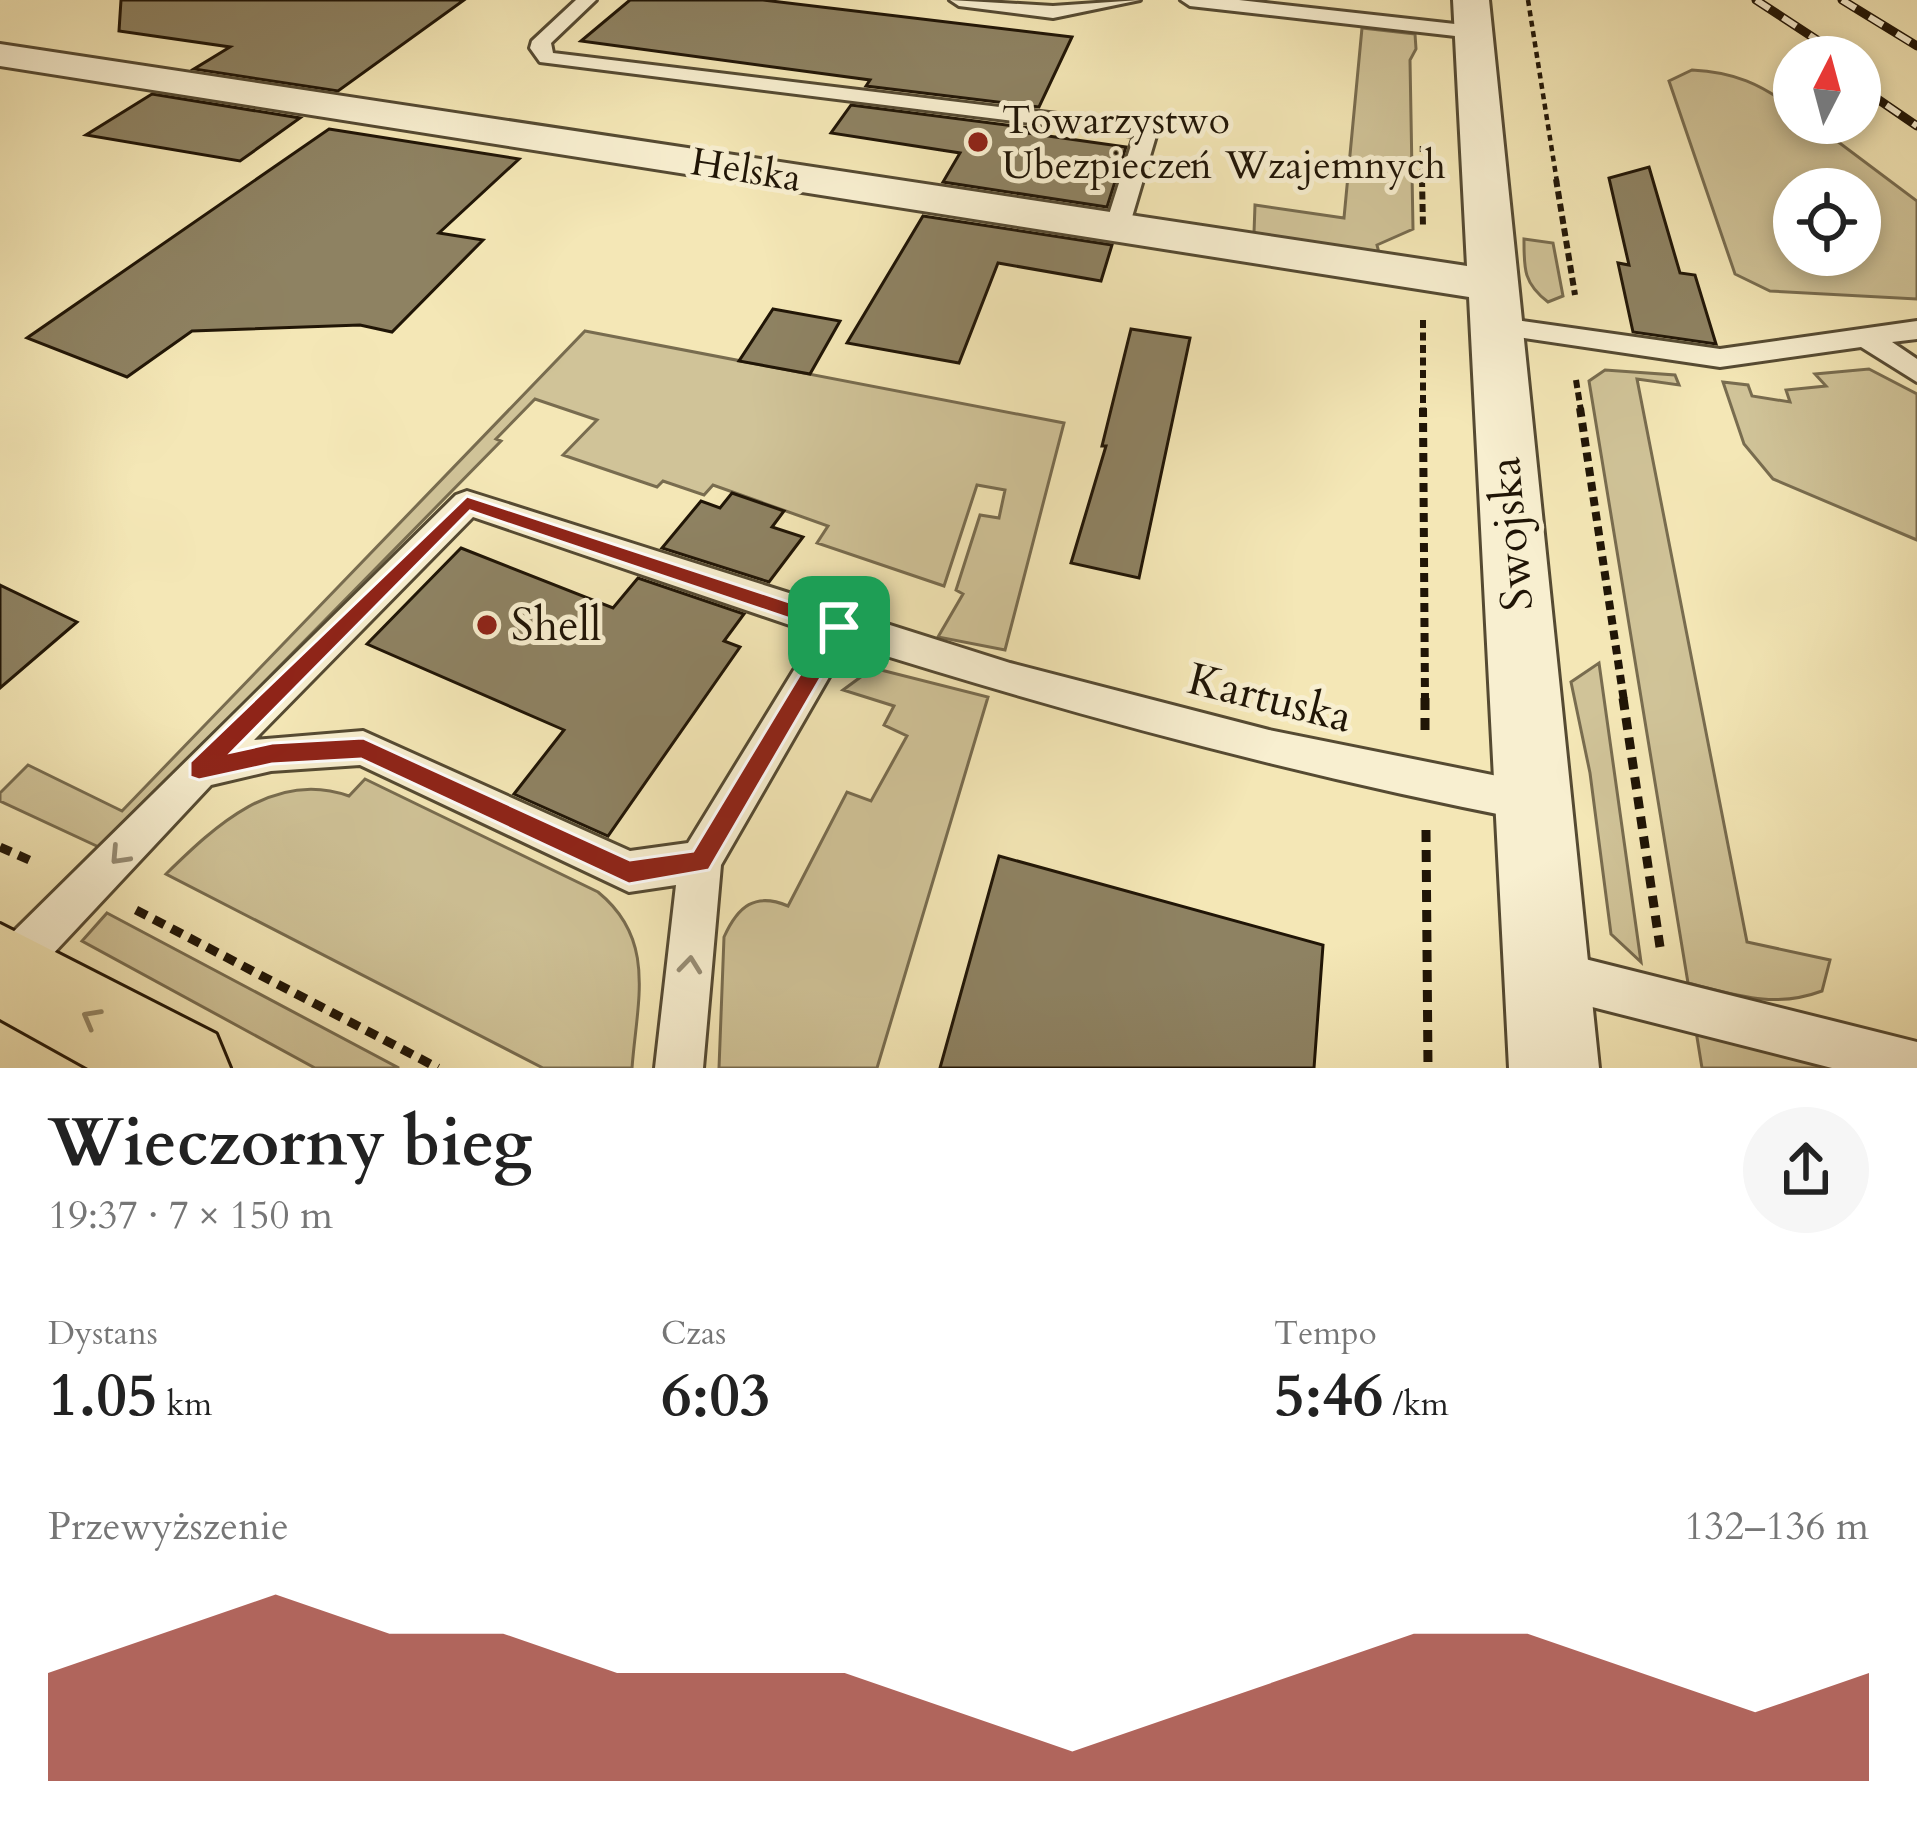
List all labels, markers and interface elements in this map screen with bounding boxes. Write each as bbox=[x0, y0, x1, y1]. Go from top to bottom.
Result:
north arrow bbox=[1773, 36, 1881, 144]
map controls bbox=[1773, 36, 1881, 276]
place label: Towarzystwo Ubezpieczeń Wzajemnych bbox=[1002, 94, 1446, 192]
marker: Towarzystwo Ubezpieczeń Wzajemnych bbox=[965, 129, 991, 155]
street label: Helska bbox=[687, 135, 805, 205]
button: locate bbox=[1773, 168, 1881, 276]
street label: Swojska bbox=[1474, 455, 1548, 613]
pin bbox=[788, 576, 890, 678]
icon: arrive bbox=[806, 594, 872, 660]
place label: Shell bbox=[511, 595, 602, 656]
marker: Shell bbox=[474, 612, 500, 638]
street label: Kartuska bbox=[1182, 648, 1358, 748]
one-way arrow bbox=[112, 842, 134, 863]
one-way arrow bbox=[676, 955, 702, 975]
one-way arrow bbox=[83, 1009, 104, 1032]
text: Wieczorny bieg bbox=[48, 1099, 532, 1188]
button: share bbox=[1743, 1107, 1869, 1233]
text: 19:37 · 7 × 150 m bbox=[48, 1189, 333, 1242]
text: Dystans bbox=[48, 1311, 158, 1356]
text: Czas bbox=[661, 1311, 726, 1356]
text: Tempo bbox=[1274, 1311, 1377, 1356]
text: 1.05 bbox=[48, 1356, 158, 1437]
text: 6:03 bbox=[661, 1356, 771, 1437]
text: 5:46 bbox=[1274, 1356, 1384, 1437]
text: km bbox=[158, 1382, 212, 1427]
text: /km bbox=[1384, 1382, 1449, 1427]
text: Przewyższenie bbox=[48, 1500, 289, 1553]
text: 132–136 m bbox=[1684, 1500, 1869, 1553]

